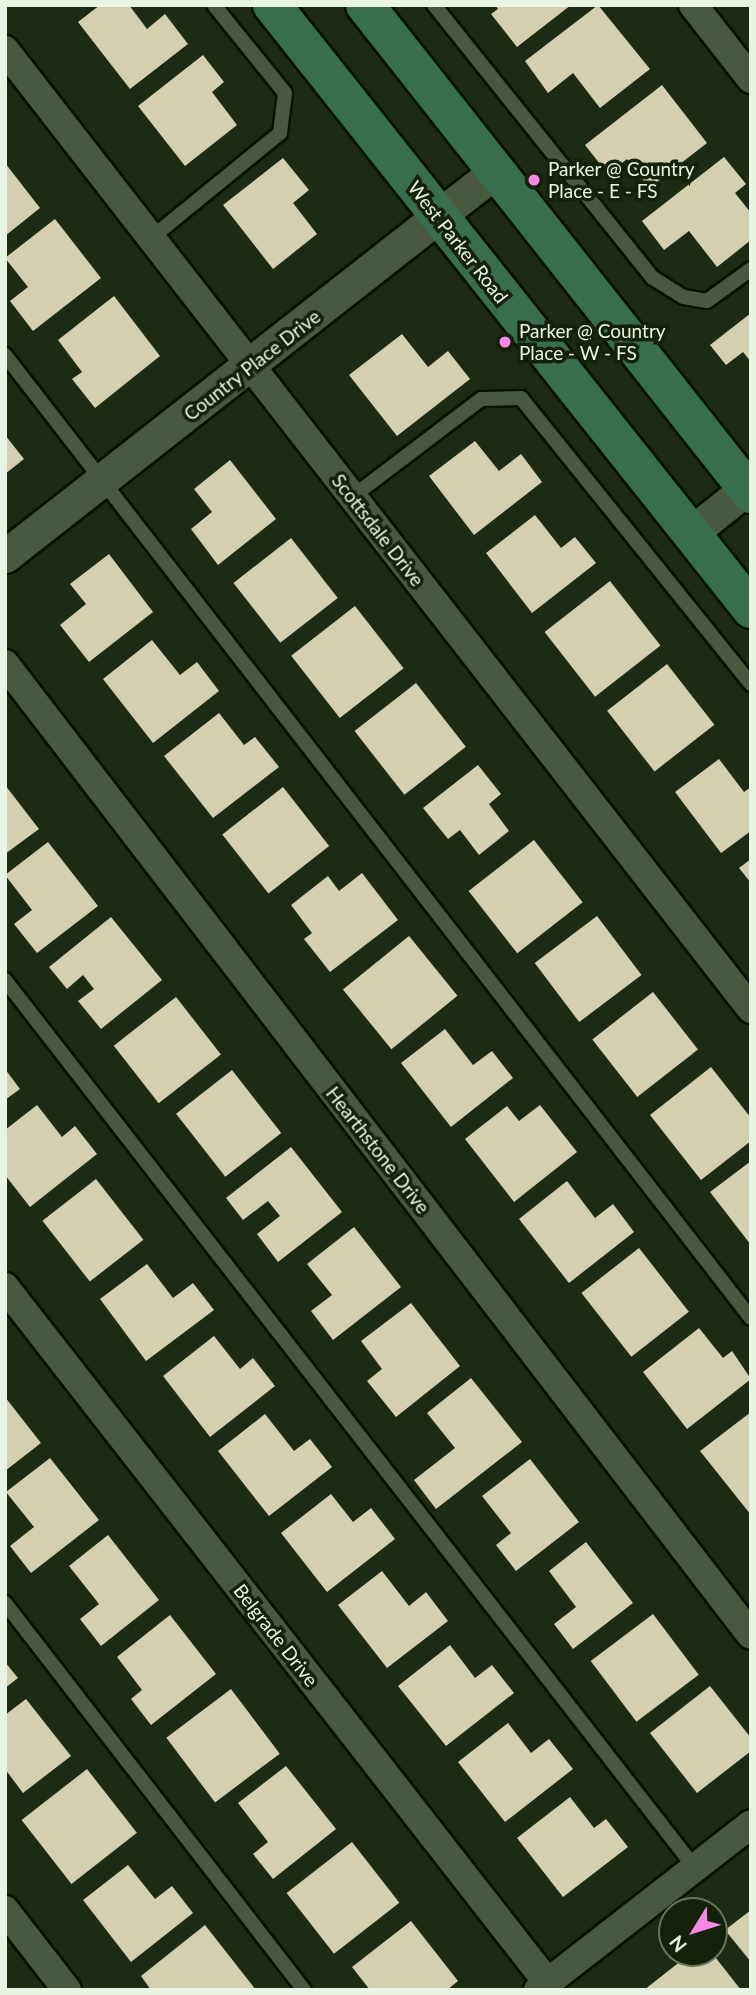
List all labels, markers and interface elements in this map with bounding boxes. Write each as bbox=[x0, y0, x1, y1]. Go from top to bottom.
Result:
place label: Parker @ Country Place - E - FS bbox=[548, 158, 695, 202]
marker: Parker @ Country Place - E - FS bbox=[526, 172, 542, 188]
street label: West Parker Road bbox=[403, 176, 513, 308]
street label: Country Place Drive bbox=[179, 305, 325, 425]
place label: Parker @ Country Place - W - FS bbox=[519, 320, 666, 364]
marker: Parker @ Country Place - W - FS bbox=[497, 334, 513, 350]
street label: Scottsdale Drive bbox=[327, 470, 429, 590]
street label: Hearthstone Drive bbox=[321, 1082, 435, 1218]
street label: Belgrade Drive bbox=[229, 1579, 323, 1691]
north arrow bbox=[658, 1897, 728, 1967]
text: N bbox=[664, 1931, 691, 1957]

